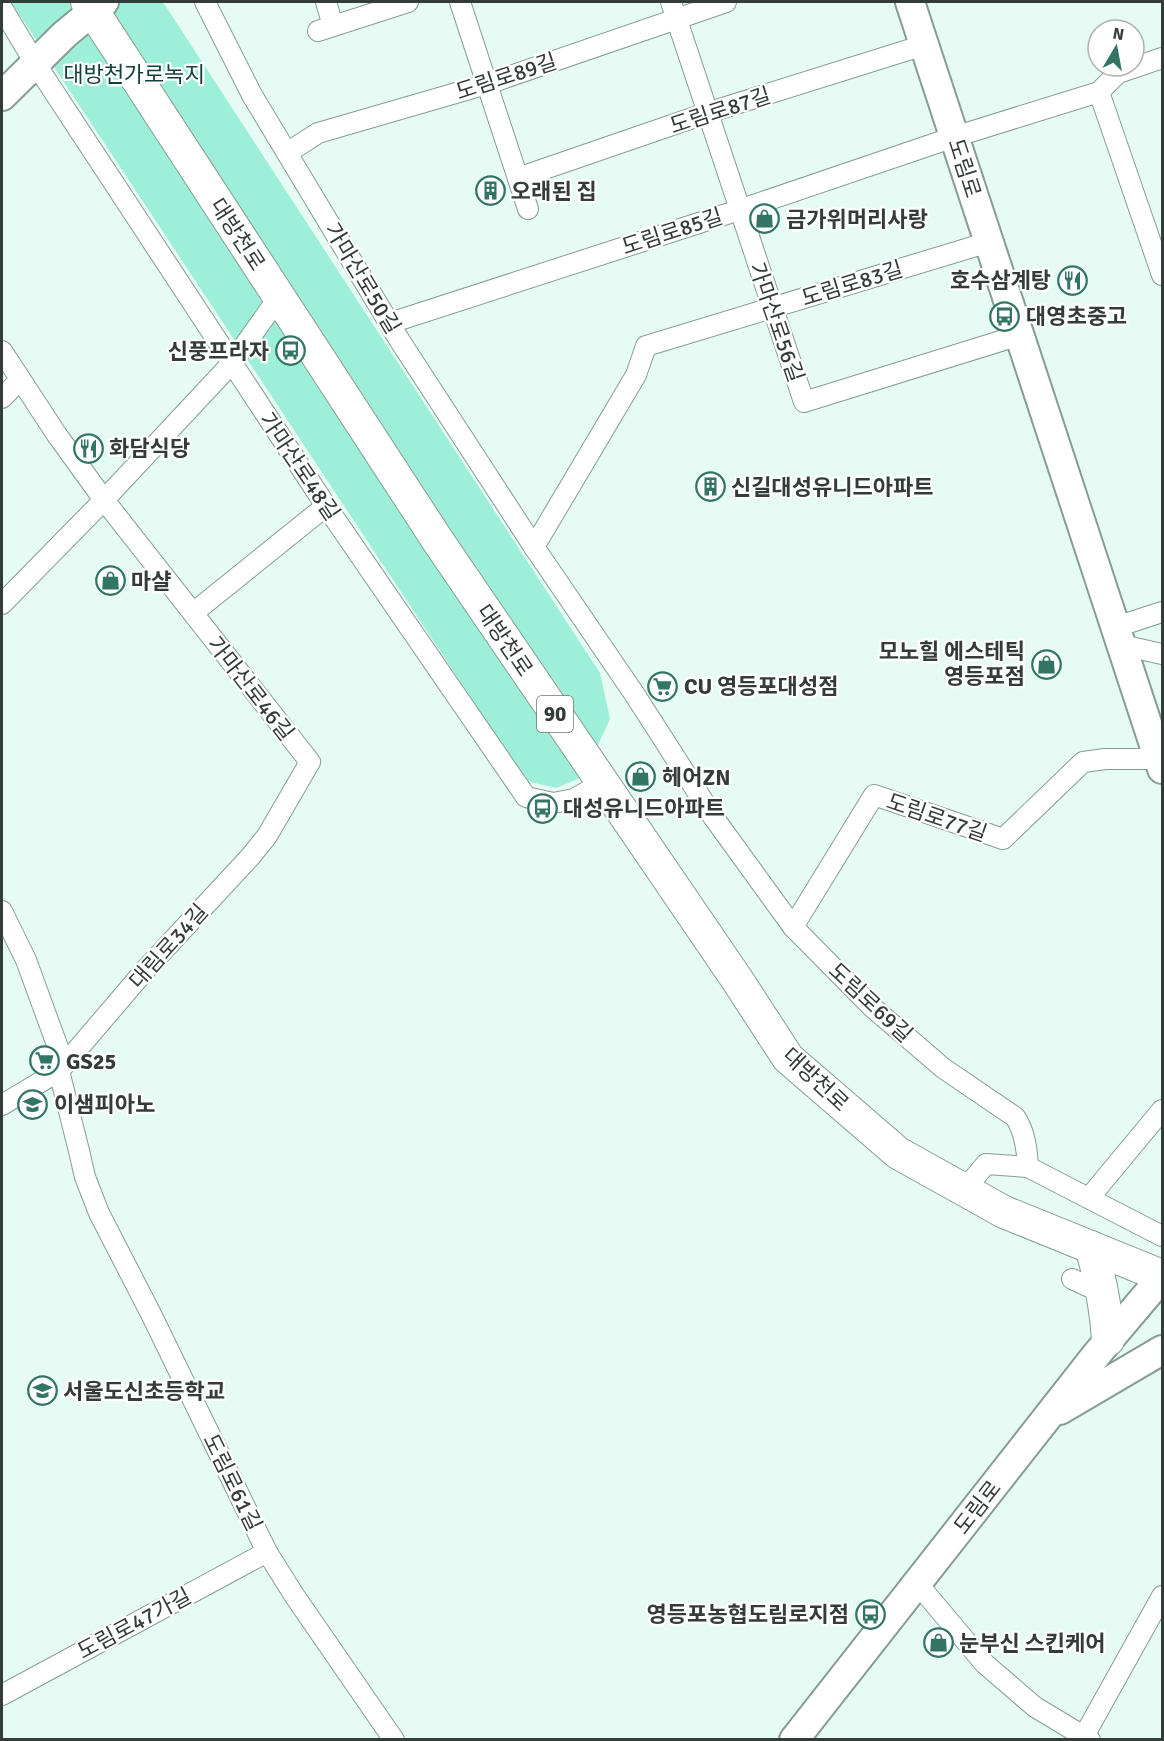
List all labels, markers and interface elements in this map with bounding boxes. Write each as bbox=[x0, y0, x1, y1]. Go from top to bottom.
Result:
north arrow bbox=[1086, 18, 1146, 78]
text: N bbox=[1111, 23, 1126, 45]
street label: 도림로89길 bbox=[452, 47, 560, 105]
park label: 대방천가로녹지 bbox=[63, 61, 205, 88]
street label: 도림로87길 bbox=[666, 81, 774, 139]
street label: 도림로 bbox=[942, 135, 987, 201]
building icon: 오래된 집 bbox=[474, 175, 506, 207]
place label: 오래된 집 bbox=[511, 178, 597, 205]
street label: 대방천로 bbox=[204, 193, 271, 276]
street label: 도림로85길 bbox=[618, 202, 726, 260]
shop icon: 금가위머리사랑 bbox=[749, 203, 781, 235]
place label: 금가위머리사랑 bbox=[786, 206, 928, 233]
street label: 가마산로50길 bbox=[319, 218, 406, 339]
street label: 도림로83길 bbox=[798, 255, 906, 312]
street label: 가마산로56길 bbox=[743, 259, 810, 386]
restaurant icon: 호수삼계탕 bbox=[1056, 264, 1088, 296]
place label: 호수삼계탕 bbox=[950, 267, 1051, 294]
bus stop icon: 대영초중고 bbox=[989, 300, 1021, 332]
place label: 대영초중고 bbox=[1026, 303, 1127, 330]
bus stop icon: 신풍프라자 bbox=[274, 335, 306, 367]
place label: 신풍프라자 bbox=[168, 338, 269, 365]
street label: 가마산로48길 bbox=[253, 407, 346, 526]
restaurant icon: 화담식당 bbox=[72, 432, 104, 464]
place label: 화담식당 bbox=[109, 435, 190, 462]
building icon: 신길대성유니드아파트 bbox=[694, 471, 726, 503]
place label: 신길대성유니드아파트 bbox=[731, 474, 933, 501]
shop icon: 마샬 bbox=[94, 565, 126, 597]
place label: 마샬 bbox=[131, 568, 171, 595]
street label: 대방천로 bbox=[471, 599, 538, 681]
street label: 가마산로46길 bbox=[201, 631, 300, 746]
place label: 모노힐 에스테틱 영등포점 bbox=[878, 638, 1025, 690]
shop icon: 모노힐 에스테틱 영등포점 bbox=[1030, 648, 1062, 680]
supermarket icon: CU 영등포대성점 bbox=[647, 670, 679, 702]
place label: CU 영등포대성점 bbox=[684, 673, 839, 700]
road number: 90 bbox=[537, 696, 573, 732]
shop icon: 헤어ZN bbox=[625, 761, 657, 793]
place label: 헤어ZN bbox=[662, 764, 731, 791]
street label: 도림로77길 bbox=[883, 788, 991, 847]
bus stop icon: 대성유니드아파트 bbox=[526, 792, 558, 824]
place label: 대성유니드아파트 bbox=[563, 795, 725, 822]
street label: 대림로34길 bbox=[123, 898, 213, 994]
street label: 도림로69길 bbox=[823, 957, 918, 1048]
street label: 대방천로 bbox=[777, 1042, 854, 1117]
supermarket icon: GS25 bbox=[29, 1045, 61, 1077]
place label: GS25 bbox=[66, 1048, 116, 1075]
school or university icon: 이샘피아노 bbox=[17, 1088, 49, 1120]
place label: 이샘피아노 bbox=[54, 1091, 155, 1118]
school or university icon: 서울도신초등학교 bbox=[26, 1375, 58, 1407]
place label: 서울도신초등학교 bbox=[63, 1378, 225, 1405]
street label: 도림로61길 bbox=[197, 1429, 268, 1535]
street label: 도림로 bbox=[948, 1475, 1007, 1540]
street label: 도림로47가길 bbox=[73, 1582, 196, 1665]
bus stop icon: 영등포농협도림로지점 bbox=[854, 1598, 886, 1630]
place label: 영등포농협도림로지점 bbox=[647, 1601, 849, 1628]
shop icon: 눈부신 스킨케어 bbox=[922, 1627, 954, 1659]
place label: 눈부신 스킨케어 bbox=[959, 1630, 1106, 1657]

